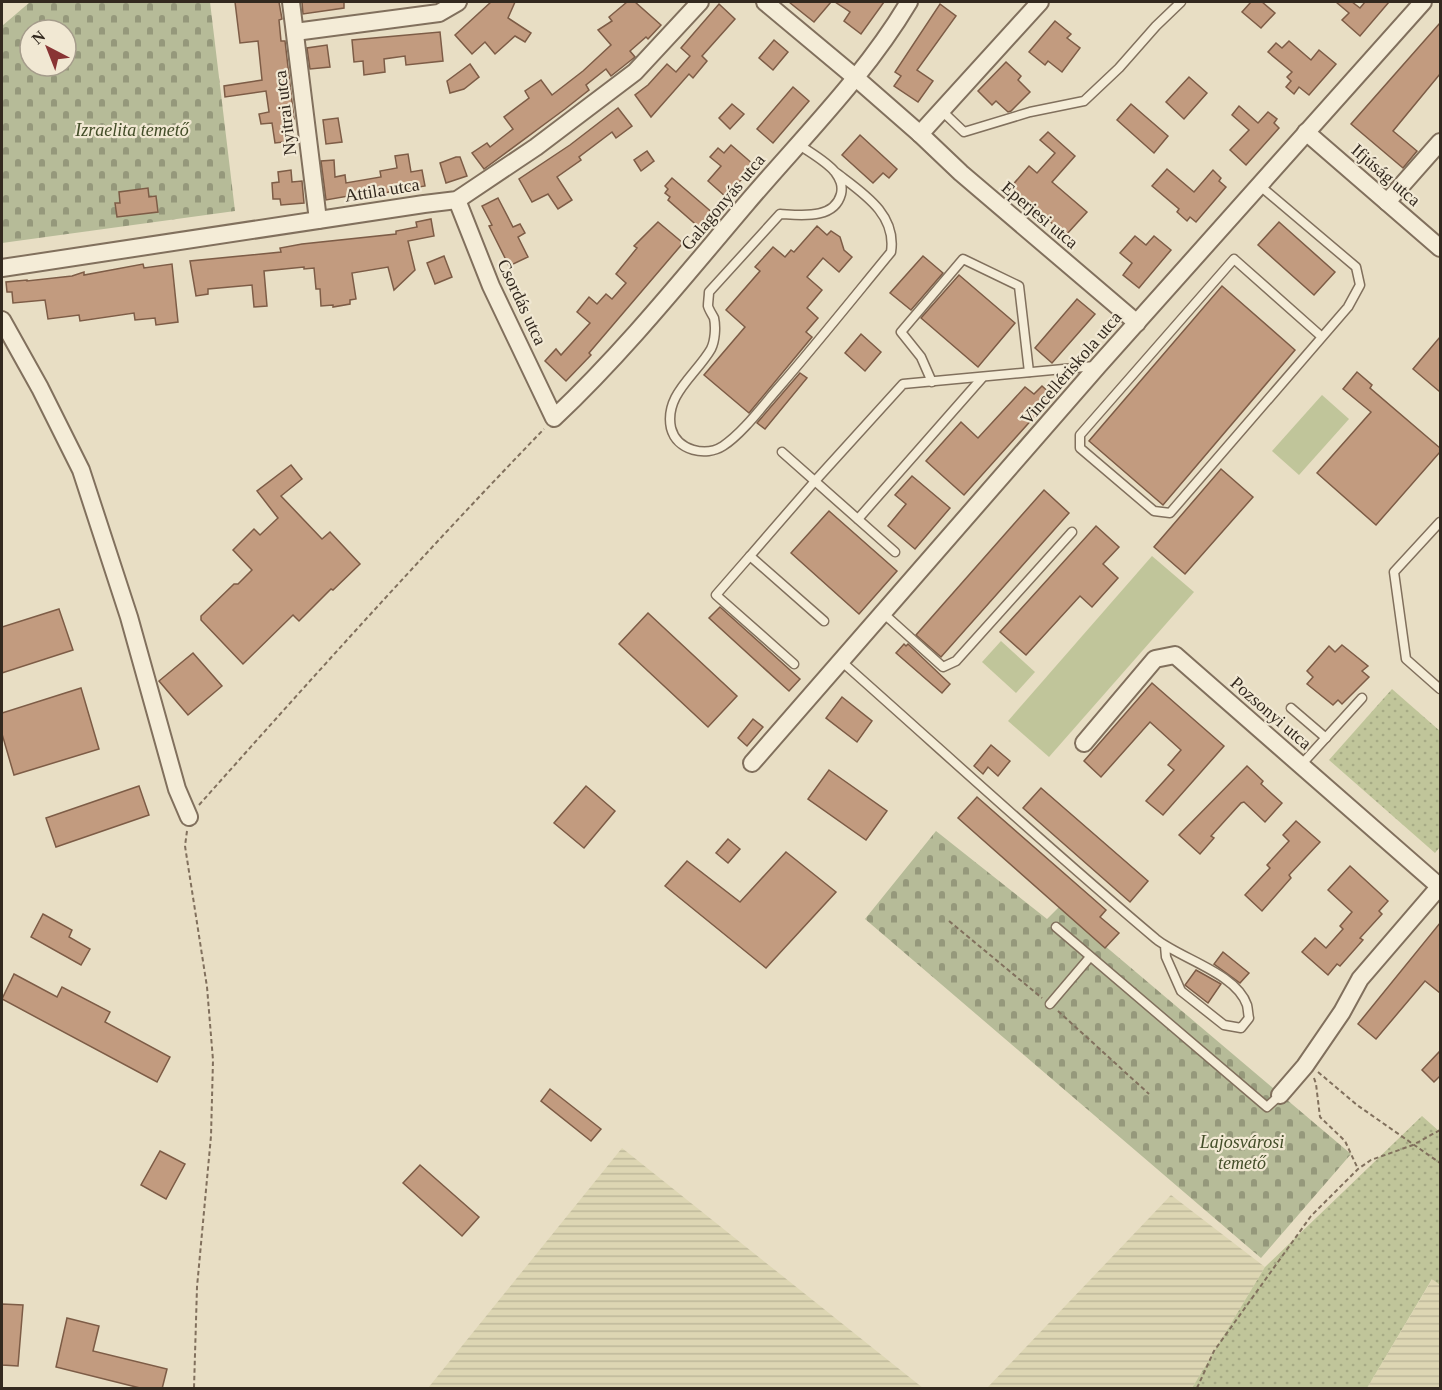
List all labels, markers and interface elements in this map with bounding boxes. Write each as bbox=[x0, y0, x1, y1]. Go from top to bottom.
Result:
north arrow bbox=[18, 18, 78, 78]
text: N bbox=[28, 27, 49, 47]
street label: Nyitrai utca bbox=[270, 69, 300, 157]
park label: Izraelita temető bbox=[74, 120, 190, 140]
street label: Ifjúság utca bbox=[1348, 140, 1424, 210]
street label: Galagonyás utca bbox=[677, 150, 769, 254]
street label: Attila utca bbox=[343, 174, 421, 206]
street label: Eperjesi utca bbox=[998, 177, 1082, 253]
street label: Csordás utca bbox=[493, 256, 551, 348]
street label: Vincellériskola utca bbox=[1016, 307, 1126, 429]
street label: Pozsonyi utca bbox=[1227, 672, 1315, 754]
park label: Lajosvárosi temető bbox=[1199, 1132, 1284, 1173]

